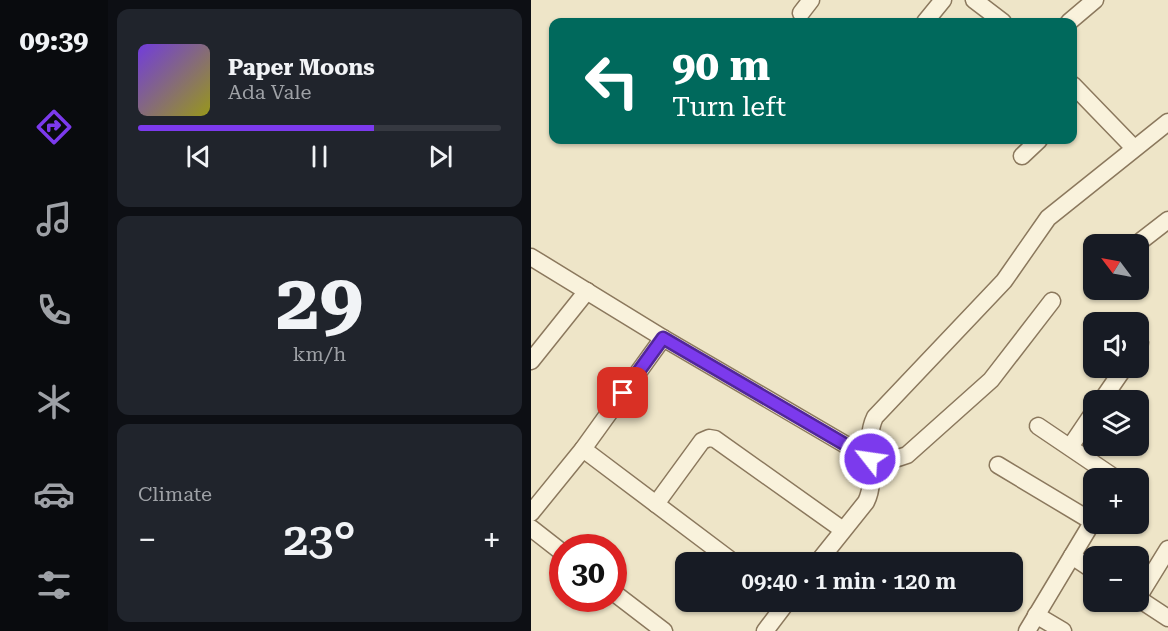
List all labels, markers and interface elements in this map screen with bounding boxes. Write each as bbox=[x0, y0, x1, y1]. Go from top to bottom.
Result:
text: 09:39 bbox=[20, 25, 88, 57]
text: 90 m bbox=[672, 41, 770, 90]
icon: left bbox=[573, 42, 651, 120]
text: Paper Moons bbox=[228, 55, 375, 80]
text: Ada Vale bbox=[228, 80, 311, 104]
text: Turn left bbox=[672, 91, 786, 123]
icon: directions bbox=[33, 106, 75, 148]
icon: previous bbox=[182, 140, 215, 173]
icon: pause bbox=[303, 140, 336, 173]
icon: next bbox=[424, 140, 457, 173]
icon: music bbox=[33, 198, 75, 240]
north arrow bbox=[1083, 234, 1149, 300]
map controls bbox=[1083, 234, 1149, 612]
text: 29 bbox=[276, 257, 363, 348]
icon: phone bbox=[33, 289, 75, 331]
button: sound bbox=[1083, 312, 1149, 378]
text: km/h bbox=[293, 342, 346, 366]
pin bbox=[597, 367, 648, 418]
icon: arrive bbox=[606, 376, 639, 409]
icon: climate bbox=[33, 381, 75, 423]
button: layers bbox=[1083, 390, 1149, 456]
position arrow bbox=[838, 427, 902, 491]
button: + bbox=[1083, 468, 1149, 534]
icon: car bbox=[33, 473, 75, 515]
text: Climate bbox=[138, 482, 212, 506]
text: 23° bbox=[283, 513, 356, 566]
text: − bbox=[138, 520, 156, 559]
text: + bbox=[483, 520, 501, 559]
speed limit sign: 30 bbox=[549, 534, 627, 612]
button: − bbox=[1083, 546, 1149, 612]
icon: filters bbox=[33, 564, 75, 606]
text: 09:40 · 1 min · 120 m bbox=[742, 569, 956, 594]

